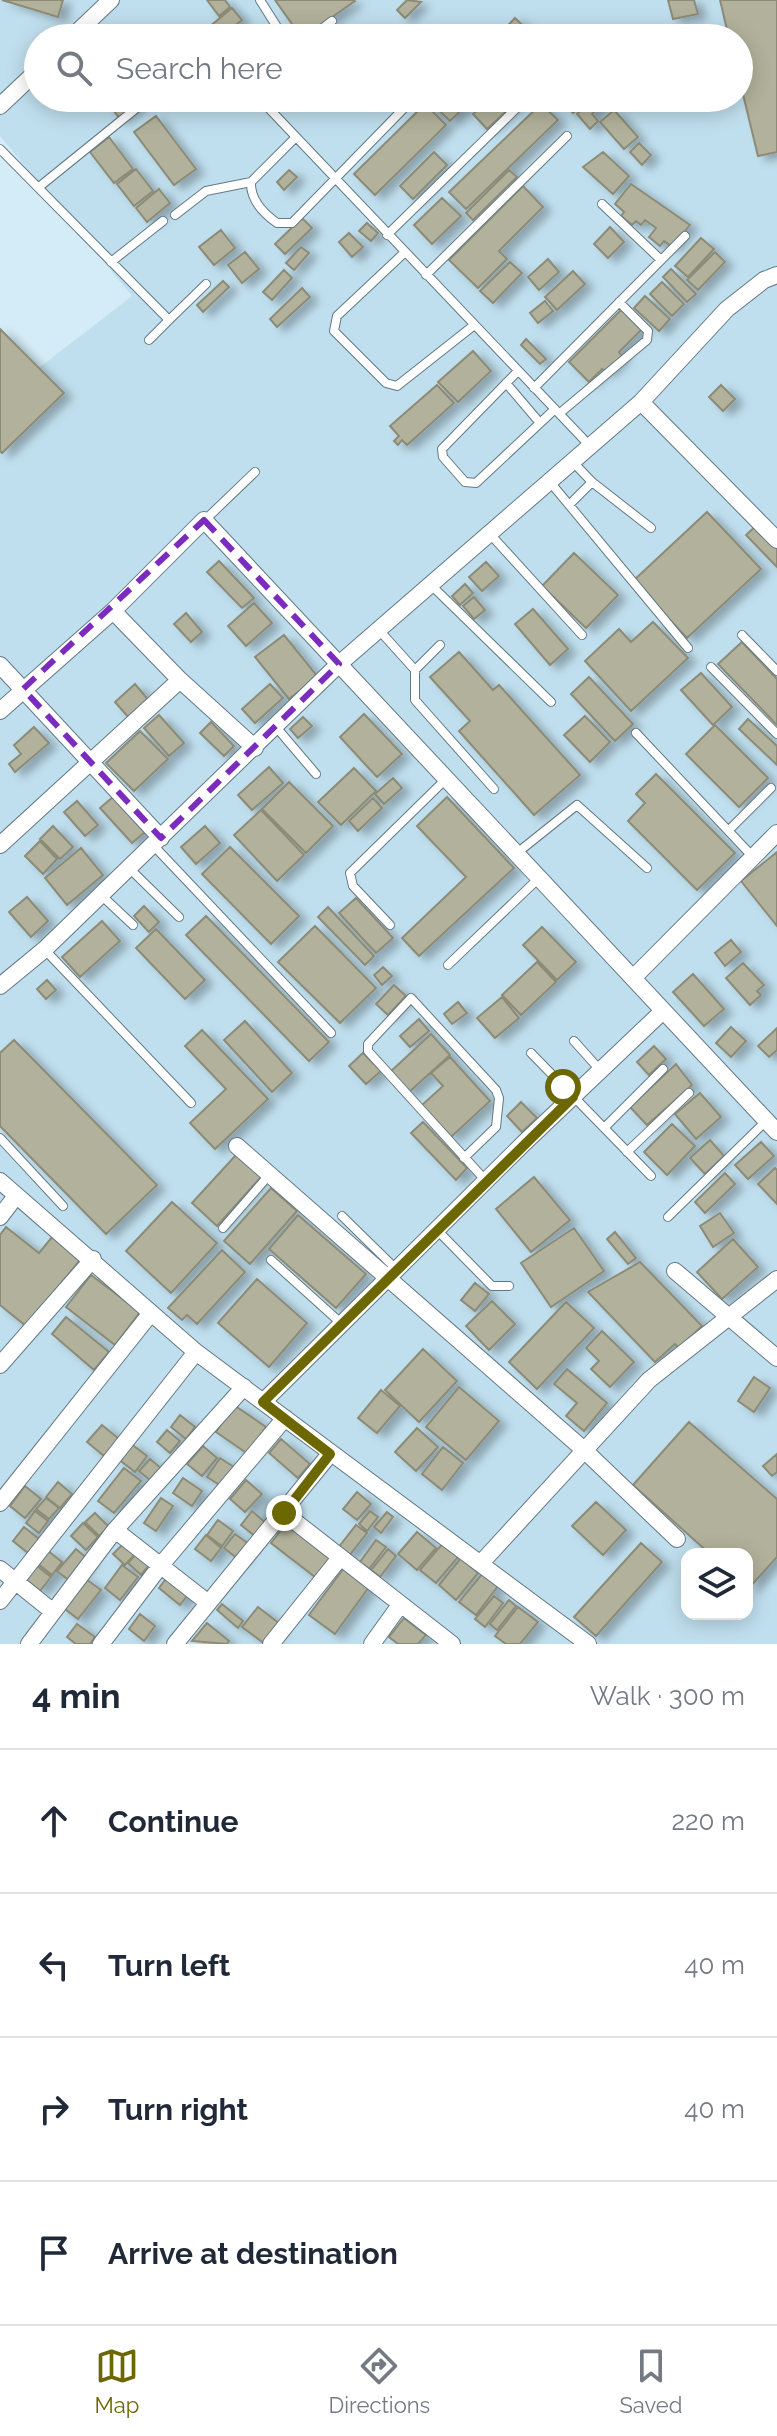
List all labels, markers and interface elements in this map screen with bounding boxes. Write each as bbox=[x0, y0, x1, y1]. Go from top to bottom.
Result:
search box bbox=[24, 24, 753, 112]
icon: search bbox=[52, 46, 96, 90]
text: Search here bbox=[116, 51, 283, 86]
route start bbox=[545, 1069, 581, 1105]
route end bbox=[266, 1495, 302, 1531]
map controls bbox=[681, 1548, 753, 1620]
button: layers bbox=[681, 1548, 753, 1620]
text: 4 min bbox=[32, 1676, 120, 1716]
text: Walk · 300 m bbox=[590, 1681, 745, 1711]
icon: ahead bbox=[32, 1799, 76, 1843]
text: Continue bbox=[108, 1804, 239, 1839]
text: 220 m bbox=[671, 1806, 745, 1836]
icon: left bbox=[32, 1943, 76, 1987]
text: Turn left bbox=[108, 1948, 230, 1983]
text: 40 m bbox=[684, 1950, 745, 1980]
icon: right bbox=[32, 2087, 76, 2131]
text: Turn right bbox=[108, 2092, 248, 2127]
text: 40 m bbox=[684, 2094, 745, 2124]
icon: arrive bbox=[32, 2231, 76, 2275]
text: Arrive at destination bbox=[108, 2236, 398, 2271]
tab: Map bbox=[95, 2344, 139, 2418]
tab: Directions bbox=[329, 2344, 430, 2418]
tab: Saved bbox=[619, 2344, 682, 2418]

